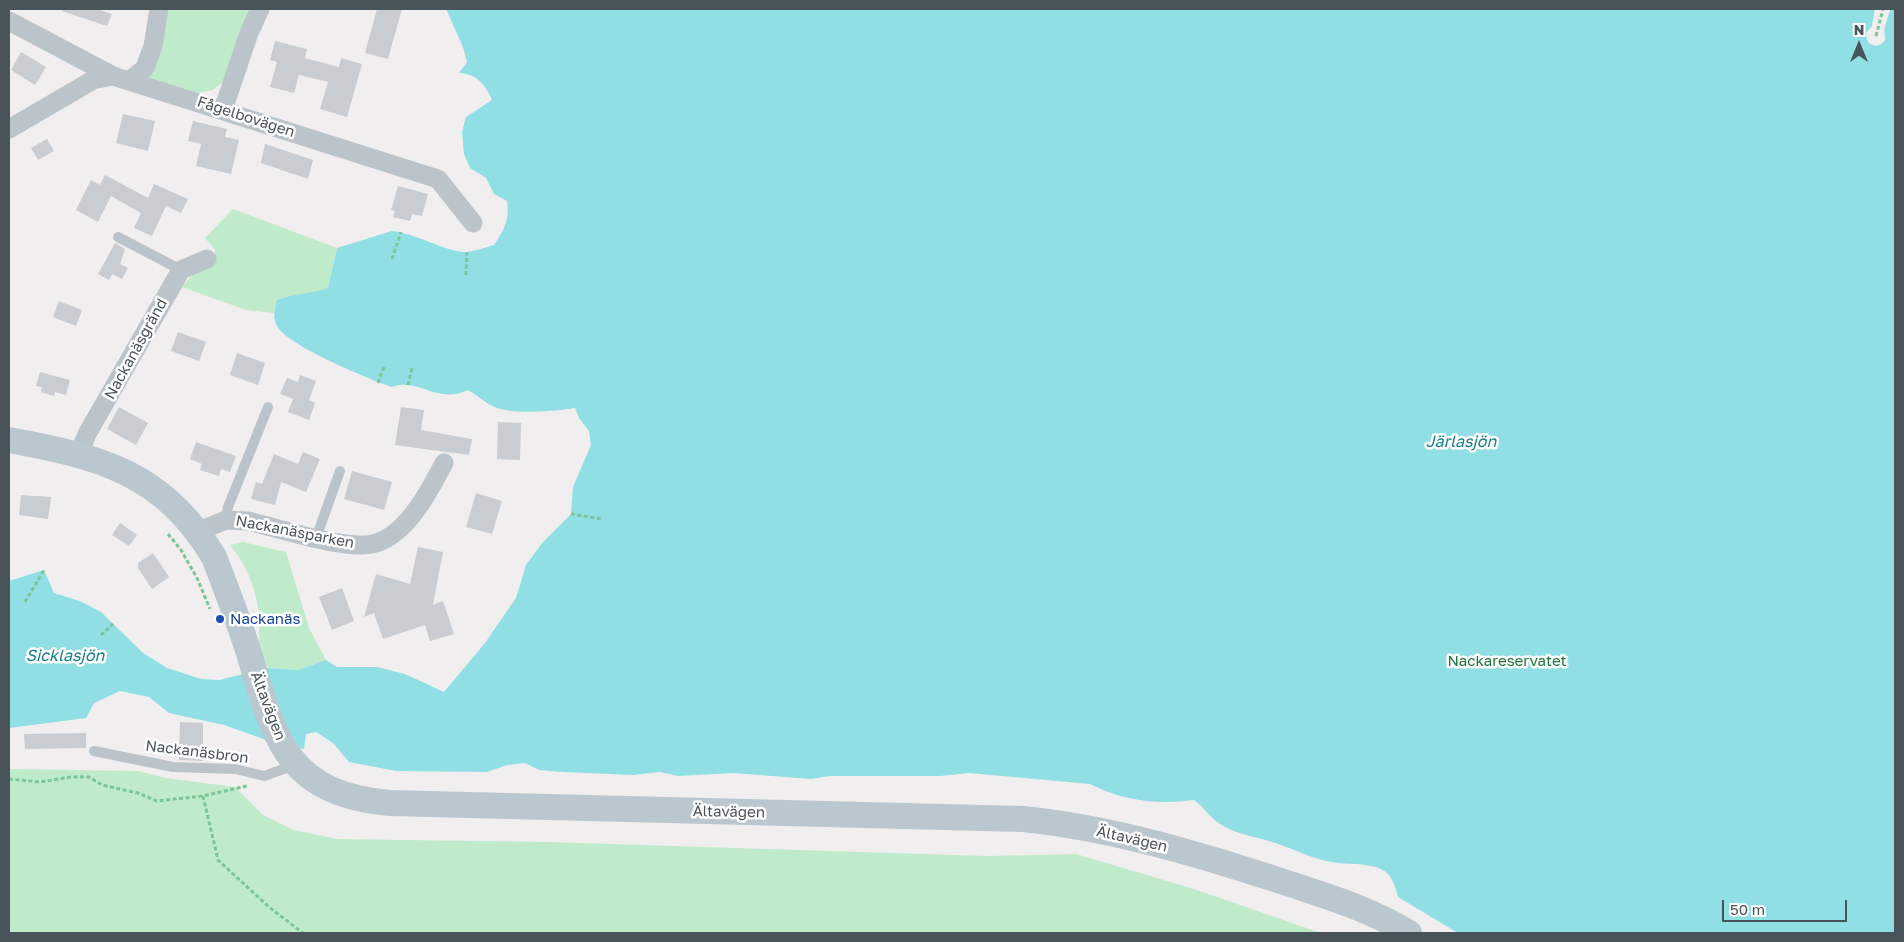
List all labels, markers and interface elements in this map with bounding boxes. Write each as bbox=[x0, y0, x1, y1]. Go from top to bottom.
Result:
north arrow bbox=[1834, 20, 1884, 70]
text: N bbox=[1854, 21, 1864, 38]
street label: Fågelbovägen bbox=[195, 93, 297, 141]
street label: Nackanäsgränd bbox=[101, 296, 171, 402]
water label: Järlasjön bbox=[1426, 432, 1496, 452]
street label: Nackanäsparken bbox=[234, 512, 356, 552]
place label: Nackanäs bbox=[230, 610, 300, 628]
marker: Nackanäs bbox=[214, 613, 226, 625]
water label: Sicklasjön bbox=[26, 646, 104, 666]
park label: Nackareservatet bbox=[1447, 652, 1567, 670]
street label: Ältavägen bbox=[247, 669, 289, 743]
street label: Nackanäsbron bbox=[144, 737, 250, 767]
street label: Ältavägen bbox=[693, 802, 765, 822]
street label: Ältavägen bbox=[1095, 822, 1169, 856]
scale bar bbox=[1724, 890, 1849, 922]
text: 50 m bbox=[1730, 900, 1765, 918]

